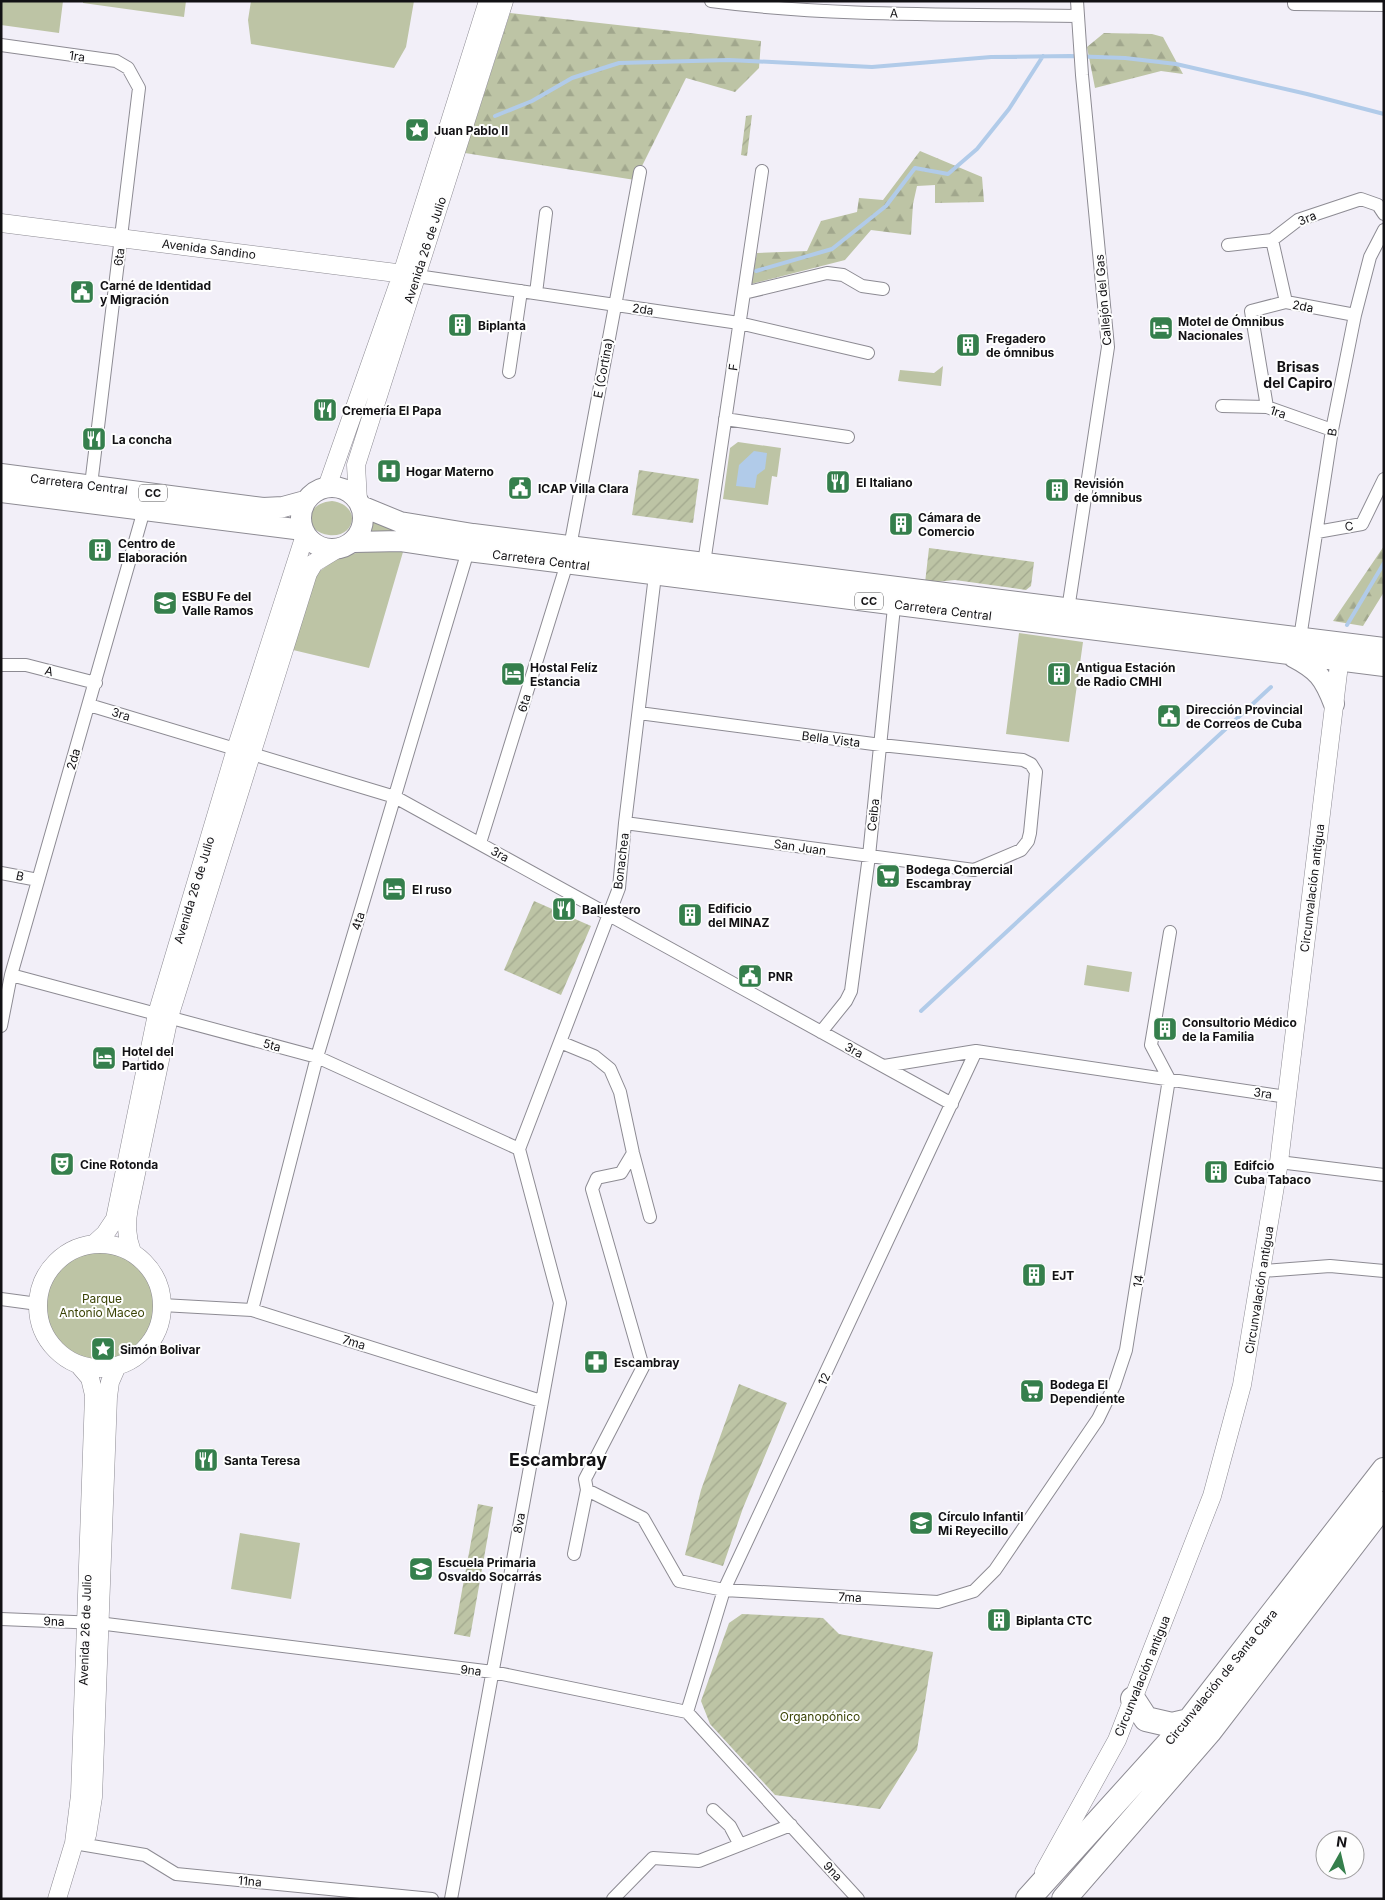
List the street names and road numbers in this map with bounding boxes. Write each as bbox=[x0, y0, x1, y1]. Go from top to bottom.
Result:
street label: A bbox=[890, 5, 898, 21]
street label: 1ra bbox=[68, 47, 86, 65]
street label: Avenida 26 de Julio bbox=[401, 195, 449, 305]
street label: 3ra bbox=[1296, 208, 1318, 228]
street label: Avenida Sandino bbox=[161, 236, 257, 262]
street label: 6ta bbox=[110, 247, 128, 267]
street label: Callejón del Gas bbox=[1092, 254, 1114, 346]
street label: 2da bbox=[1291, 297, 1315, 315]
street label: 2da bbox=[631, 300, 655, 318]
street label: E (Cortina) bbox=[590, 337, 616, 399]
street label: F bbox=[725, 362, 741, 372]
street label: 1ra bbox=[1268, 402, 1288, 422]
street label: B bbox=[1324, 427, 1340, 437]
street label: Carretera Central bbox=[29, 471, 129, 497]
road number: CC bbox=[139, 484, 167, 502]
street label: C bbox=[1343, 518, 1355, 534]
street label: Carretera Central bbox=[491, 547, 591, 573]
road number: CC bbox=[855, 592, 883, 610]
street label: Carretera Central bbox=[893, 597, 993, 623]
street label: A bbox=[43, 663, 55, 679]
street label: 6ta bbox=[514, 692, 534, 714]
street label: 3ra bbox=[110, 704, 132, 724]
street label: Bella Vista bbox=[801, 728, 861, 750]
street label: 2da bbox=[63, 747, 83, 771]
street label: Ceiba bbox=[864, 798, 882, 832]
street label: Circunvalación antigua bbox=[1297, 823, 1327, 953]
street label: Bonachea bbox=[610, 832, 632, 890]
street label: Avenida 26 de Julio bbox=[171, 835, 217, 945]
street label: San Juan bbox=[773, 836, 827, 858]
street label: 3ra bbox=[488, 843, 512, 865]
street label: B bbox=[15, 868, 26, 884]
street label: 4ta bbox=[348, 910, 368, 932]
street label: 5ta bbox=[261, 1035, 283, 1055]
street label: 3ra bbox=[842, 1039, 866, 1061]
street label: 3ra bbox=[1253, 1084, 1273, 1102]
street label: Circunvalación antigua bbox=[1241, 1225, 1277, 1355]
street label: 14 bbox=[1130, 1273, 1146, 1288]
street label: 7ma bbox=[341, 1331, 367, 1353]
street label: 12 bbox=[815, 1370, 833, 1388]
street label: 8va bbox=[510, 1511, 528, 1535]
street label: Avenida 26 de Julio bbox=[76, 1574, 94, 1686]
street label: 7ma bbox=[838, 1589, 862, 1605]
street label: Circunvalación de Santa Clara bbox=[1162, 1606, 1280, 1748]
street label: 9na bbox=[43, 1613, 65, 1629]
street label: Circunvalación antigua bbox=[1111, 1613, 1173, 1739]
street label: 9na bbox=[460, 1661, 482, 1679]
street label: 9na bbox=[820, 1858, 846, 1884]
street label: 11na bbox=[238, 1873, 262, 1889]

